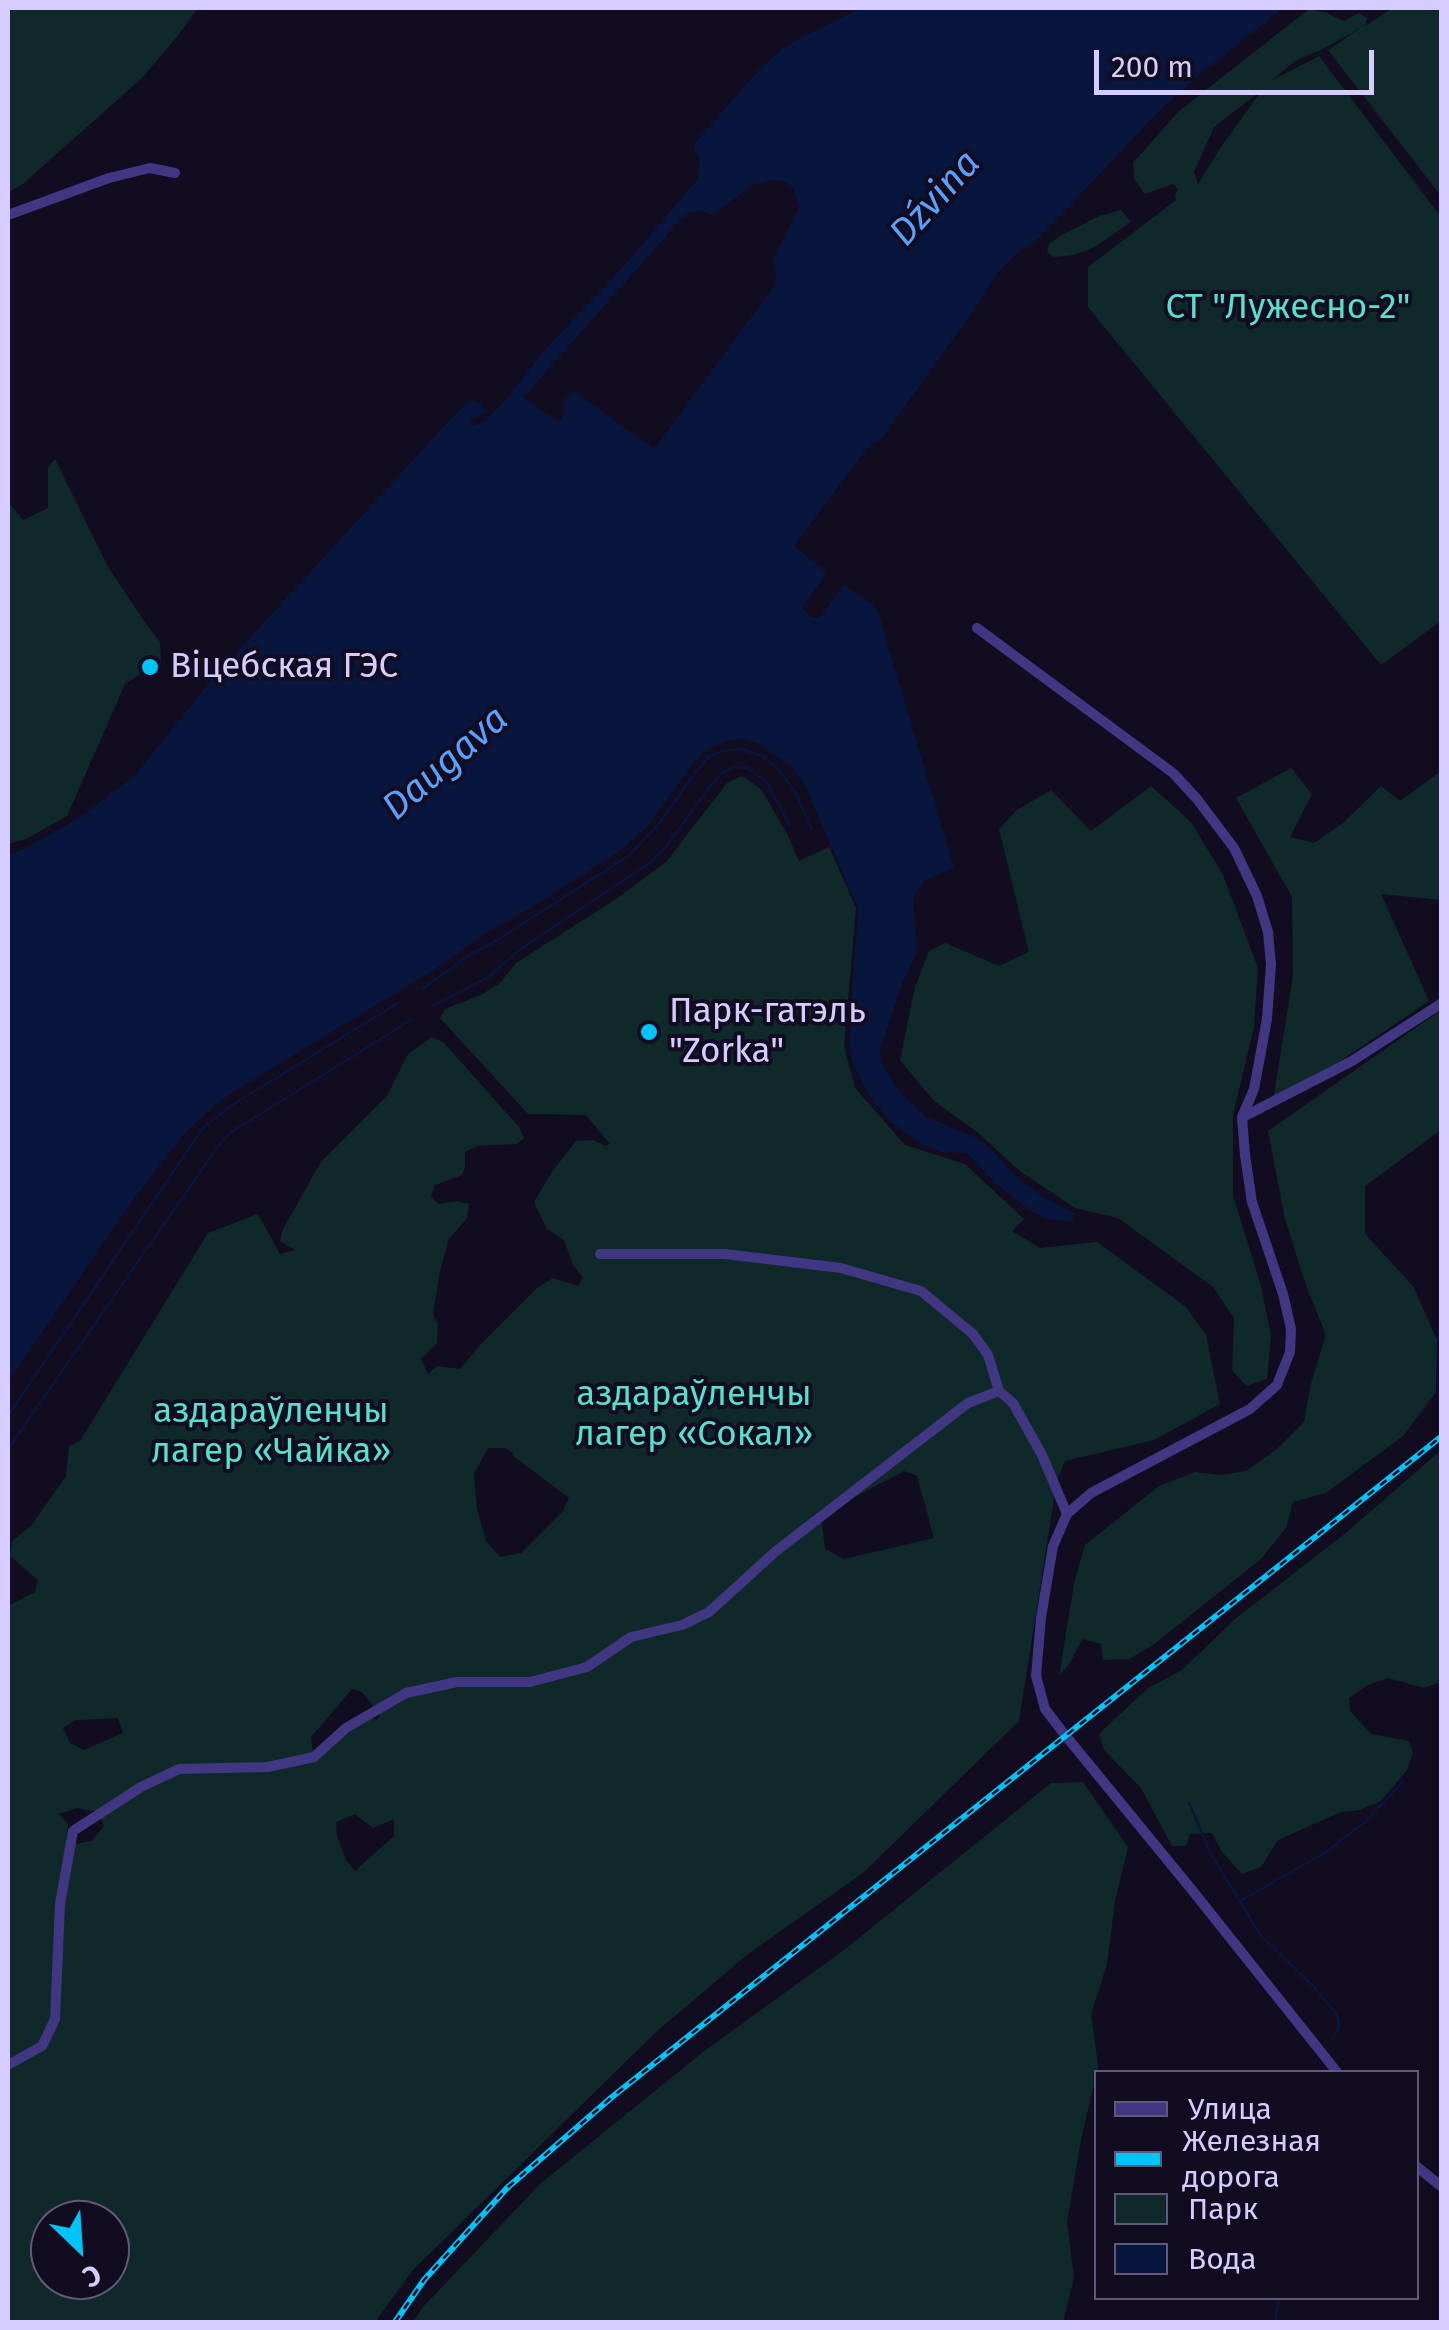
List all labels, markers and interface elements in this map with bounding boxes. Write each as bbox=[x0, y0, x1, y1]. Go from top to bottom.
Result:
scale bar bbox=[1099, 30, 1379, 92]
text: 200 m bbox=[1111, 49, 1193, 85]
water label: Dźvina bbox=[881, 142, 991, 256]
park label: СТ "Лужесно-2" bbox=[1166, 287, 1410, 329]
place label: Віцебская ГЭС bbox=[170, 646, 398, 688]
marker: Віцебская ГЭС bbox=[139, 656, 161, 678]
water label: Daugava bbox=[374, 697, 518, 831]
place label: Парк-гатэль "Zorka" bbox=[669, 991, 866, 1073]
marker: Парк-гатэль "Zorka" bbox=[638, 1021, 660, 1043]
park label: аздараўленчы лагер «Сокал» bbox=[575, 1374, 813, 1456]
park label: аздараўленчы лагер «Чайка» bbox=[151, 1391, 391, 1473]
legend bbox=[1094, 2070, 1419, 2300]
text: Улица bbox=[1188, 2091, 1272, 2127]
text: Железная дорога bbox=[1182, 2123, 1321, 2195]
text: Парк bbox=[1188, 2191, 1258, 2227]
north arrow bbox=[30, 2200, 130, 2300]
text: Вода bbox=[1188, 2241, 1257, 2277]
text: С bbox=[78, 2257, 106, 2294]

